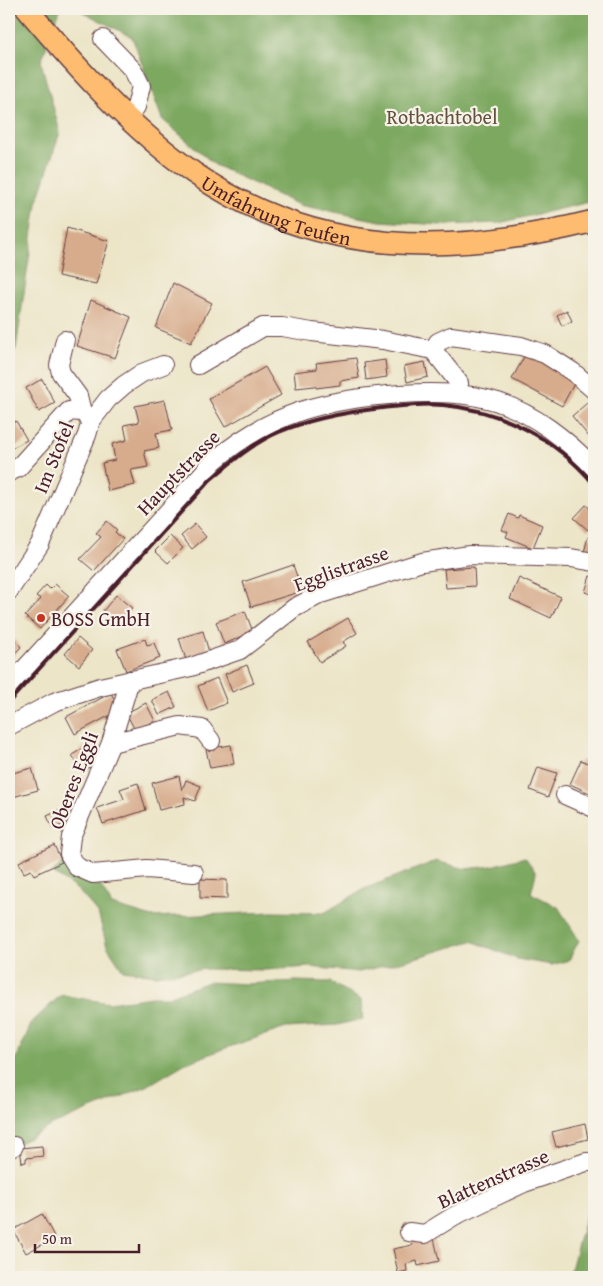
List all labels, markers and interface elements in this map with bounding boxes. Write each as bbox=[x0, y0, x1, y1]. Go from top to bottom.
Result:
park label: Rotbachtobel bbox=[387, 102, 498, 131]
street label: Umfahrung Teufen bbox=[196, 167, 353, 252]
street label: Im Stofel bbox=[25, 416, 81, 497]
street label: Hauptstrasse bbox=[130, 423, 226, 521]
street label: Egglistrasse bbox=[290, 537, 392, 599]
place label: BOSS GmbH bbox=[51, 604, 150, 633]
marker: BOSS GmbH bbox=[35, 612, 47, 624]
street label: Oberes Eggli bbox=[41, 726, 105, 833]
street label: Blattenstrasse bbox=[433, 1141, 553, 1215]
scale bar bbox=[35, 1221, 139, 1253]
text: 50 m bbox=[42, 1228, 73, 1249]

